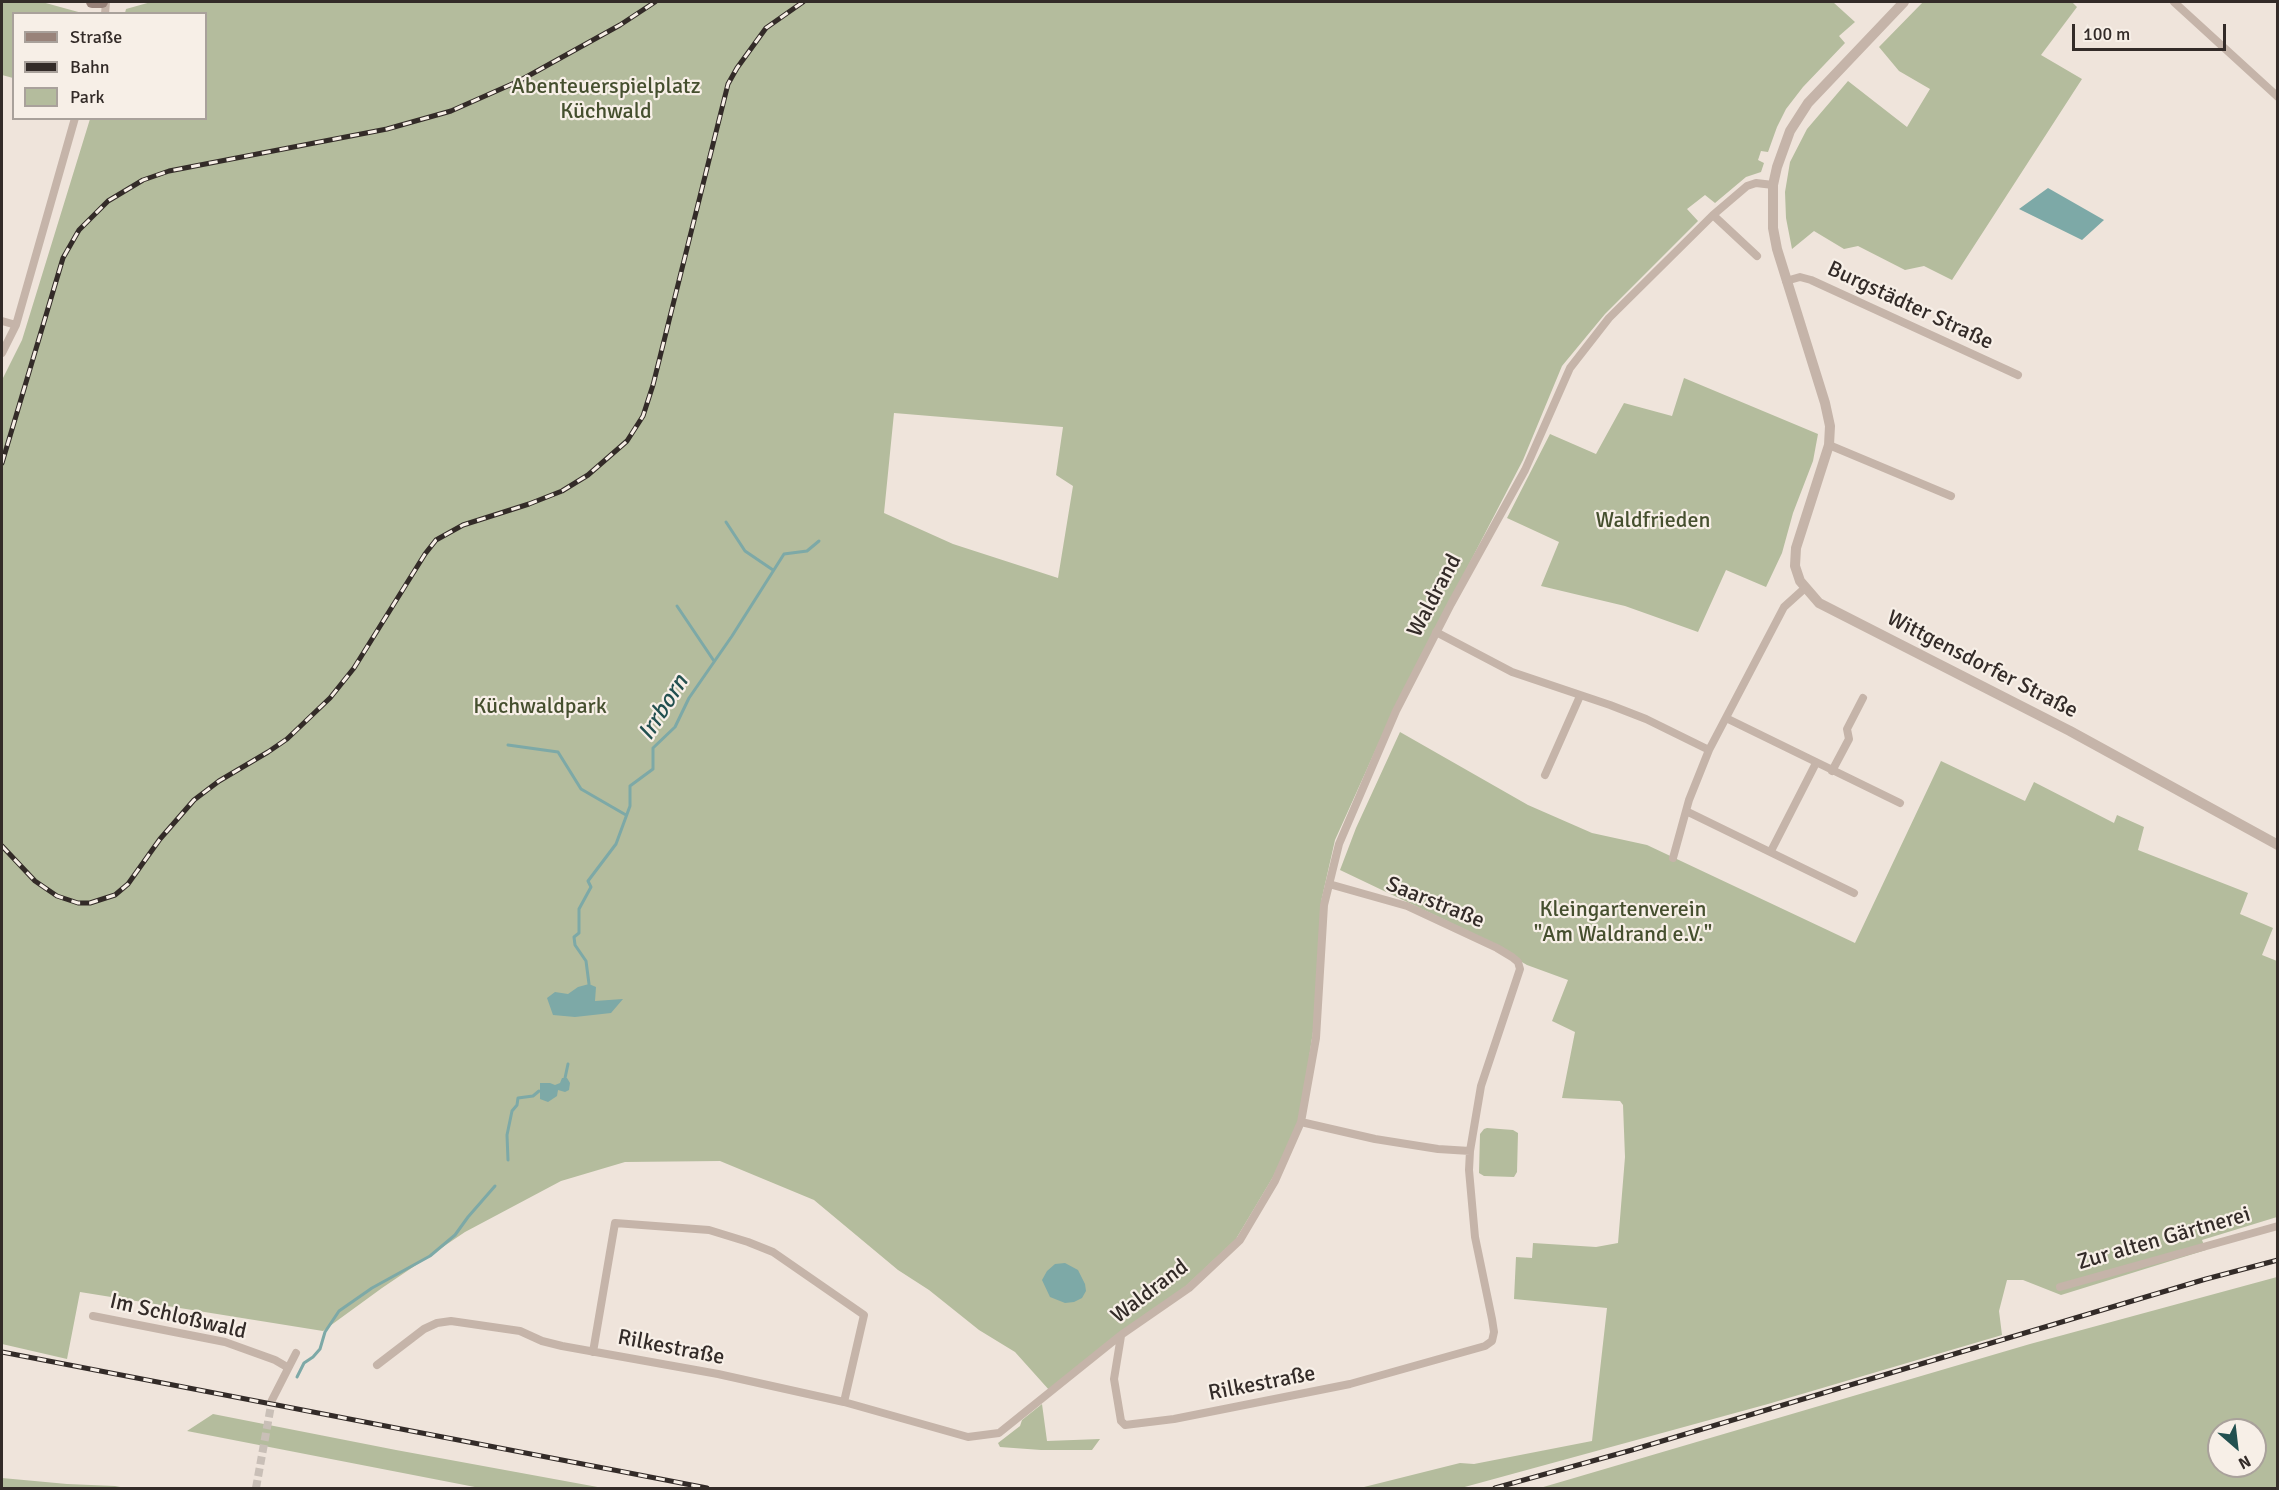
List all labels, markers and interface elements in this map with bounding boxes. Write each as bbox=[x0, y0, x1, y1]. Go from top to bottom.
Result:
legend bbox=[12, 12, 207, 120]
scale bar bbox=[2075, 12, 2230, 50]
text: 100 m bbox=[2083, 23, 2130, 45]
text: Straße bbox=[70, 26, 122, 48]
text: Bahn bbox=[70, 56, 110, 78]
park label: Abenteuerspielplatz Küchwald bbox=[511, 74, 701, 125]
text: Park bbox=[70, 86, 105, 108]
street label: Burgstädter Straße bbox=[1823, 256, 1997, 356]
park label: Waldfrieden bbox=[1596, 508, 1710, 534]
street label: Waldrand bbox=[1402, 550, 1468, 642]
street label: Wittgensdorfer Straße bbox=[1882, 605, 2082, 725]
water label: Irrborn bbox=[633, 670, 695, 746]
park label: Küchwaldpark bbox=[473, 694, 607, 720]
street label: Saarstraße bbox=[1382, 871, 1488, 935]
park label: Kleingartenverein "Am Waldrand e.V." bbox=[1534, 897, 1712, 948]
street label: Zur alten Gärtnerei bbox=[2075, 1202, 2253, 1276]
street label: Waldrand bbox=[1106, 1254, 1194, 1330]
street label: Im Schloßwald bbox=[107, 1288, 249, 1346]
street label: Rilkestraße bbox=[615, 1325, 727, 1371]
street label: Rilkestraße bbox=[1206, 1361, 1318, 1407]
north arrow bbox=[2207, 1418, 2267, 1478]
text: N bbox=[2235, 1451, 2254, 1474]

